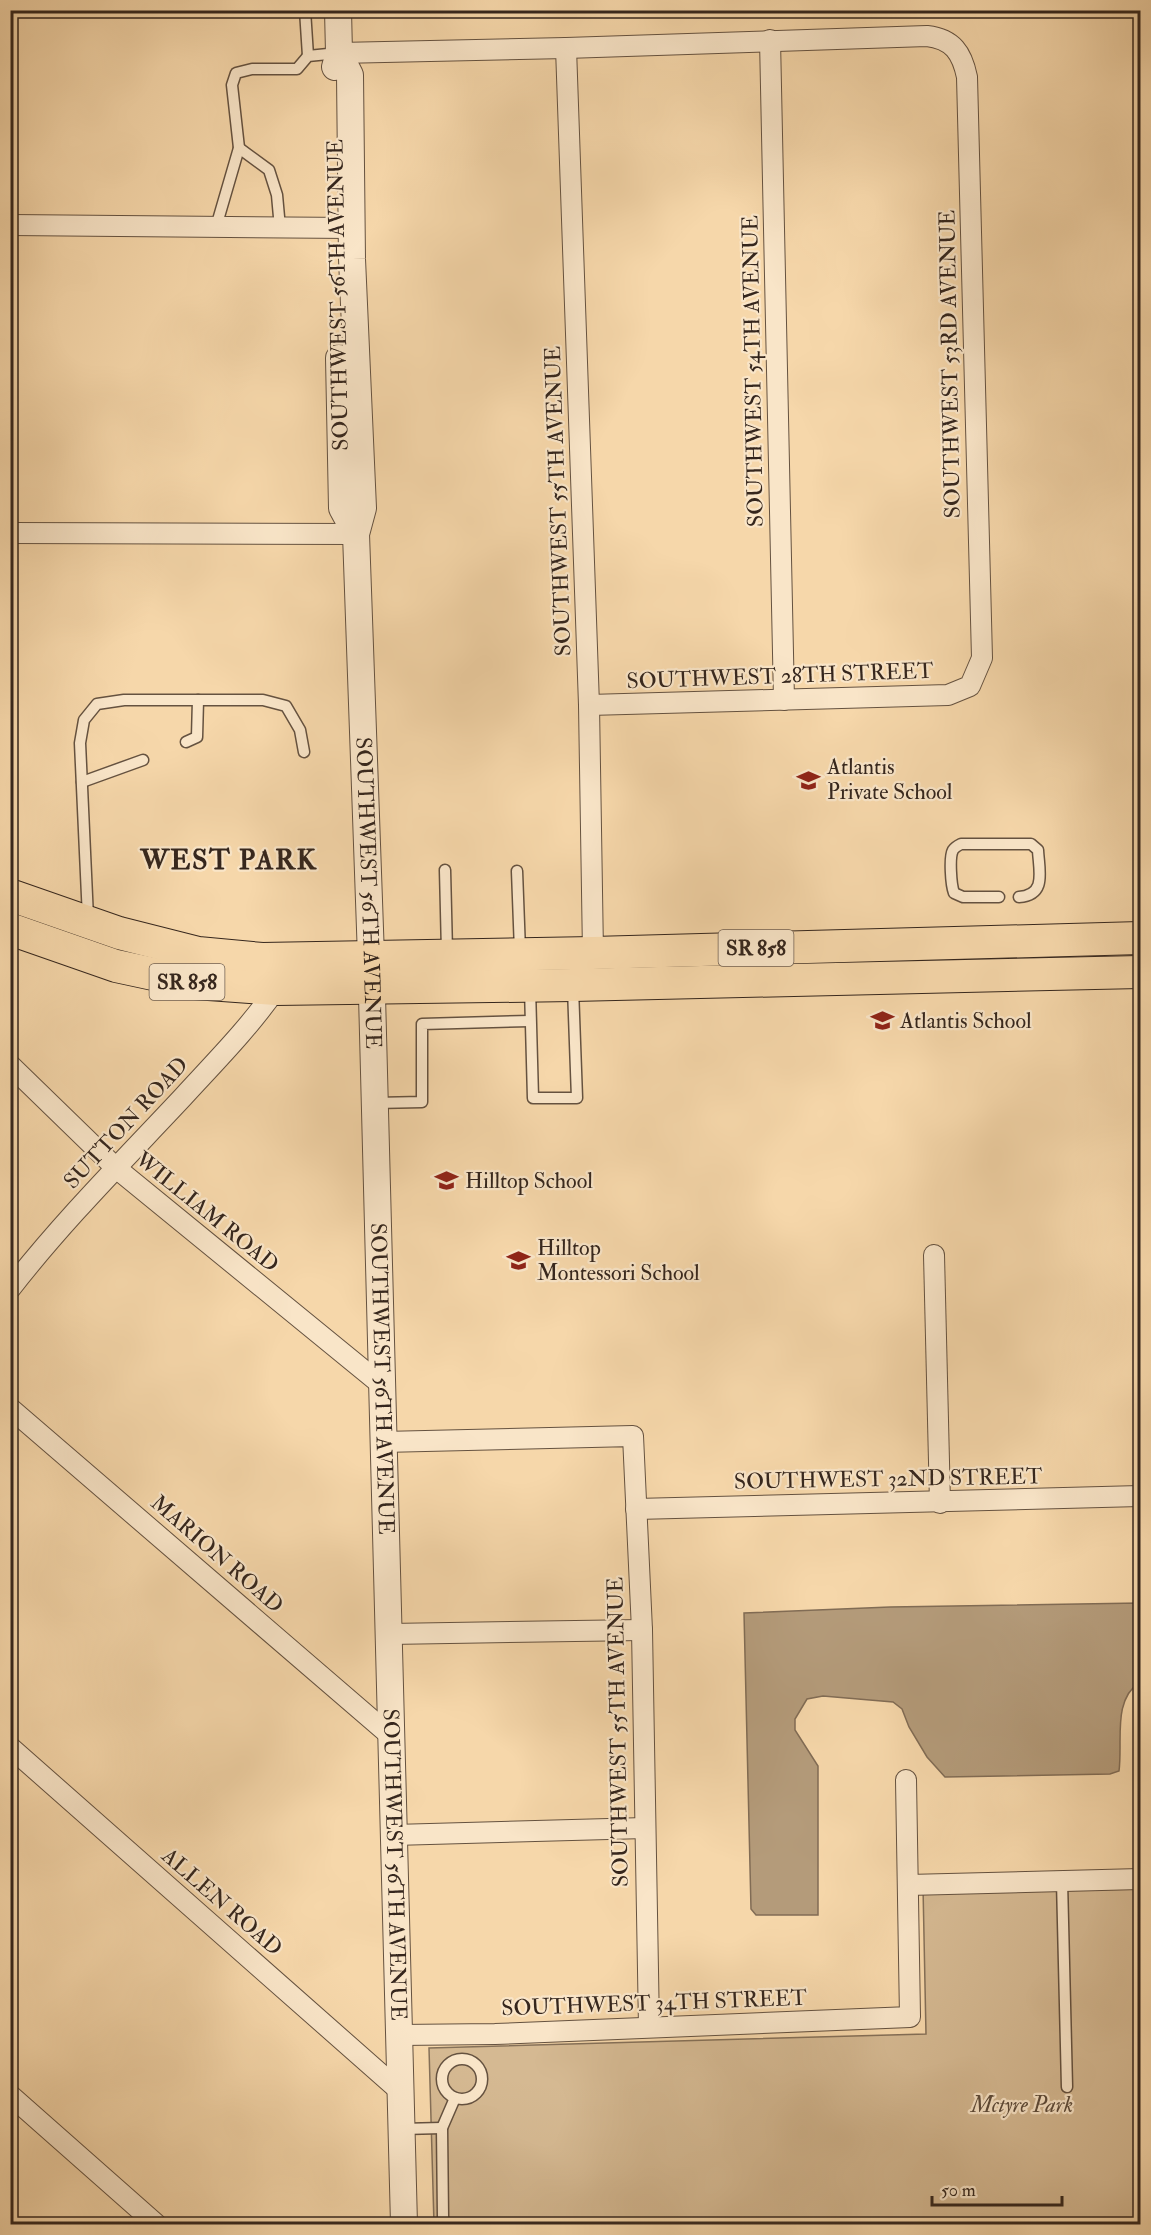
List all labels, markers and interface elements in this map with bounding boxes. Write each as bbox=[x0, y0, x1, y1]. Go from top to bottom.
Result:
street label: SOUTHWEST 56TH AVENUE bbox=[321, 139, 355, 451]
street label: SOUTHWEST 53RD AVENUE bbox=[933, 209, 967, 519]
street label: SOUTHWEST 54TH AVENUE bbox=[736, 215, 770, 527]
street label: SOUTHWEST 55TH AVENUE bbox=[539, 345, 577, 657]
street label: SOUTHWEST 28TH STREET bbox=[626, 657, 935, 695]
street label: SOUTHWEST 56TH AVENUE bbox=[349, 737, 387, 1049]
place label: Atlantis Private School bbox=[826, 753, 953, 806]
school or university icon: Atlantis Private School bbox=[796, 767, 822, 793]
district label: WEST PARK bbox=[139, 843, 318, 878]
road number: SR 858 bbox=[718, 930, 794, 966]
road number: SR 858 bbox=[150, 964, 225, 1000]
place label: Atlantis School bbox=[899, 1007, 1032, 1035]
school or university icon: Atlantis School bbox=[869, 1008, 895, 1034]
street label: SUTTON ROAD bbox=[58, 1051, 194, 1195]
street label: WILLIAM ROAD bbox=[129, 1145, 284, 1279]
place label: Hilltop School bbox=[465, 1167, 593, 1196]
school or university icon: Hilltop School bbox=[434, 1168, 460, 1194]
street label: SOUTHWEST 56TH AVENUE bbox=[364, 1222, 400, 1535]
place label: Hilltop Montessori School bbox=[537, 1234, 700, 1287]
school or university icon: Hilltop Montessori School bbox=[506, 1248, 532, 1274]
street label: SOUTHWEST 32ND STREET bbox=[734, 1462, 1043, 1496]
street label: MARION ROAD bbox=[145, 1489, 289, 1619]
street label: SOUTHWEST 55TH AVENUE bbox=[601, 1576, 635, 1887]
street label: SOUTHWEST 56TH AVENUE bbox=[377, 1708, 413, 2021]
street label: ALLEN ROAD bbox=[155, 1841, 288, 1962]
street label: SOUTHWEST 34TH STREET bbox=[501, 1984, 808, 2022]
park label: Mctyre Park bbox=[969, 2091, 1073, 2119]
scale bar bbox=[932, 2169, 1062, 2207]
text: 50 m bbox=[941, 2179, 976, 2202]

